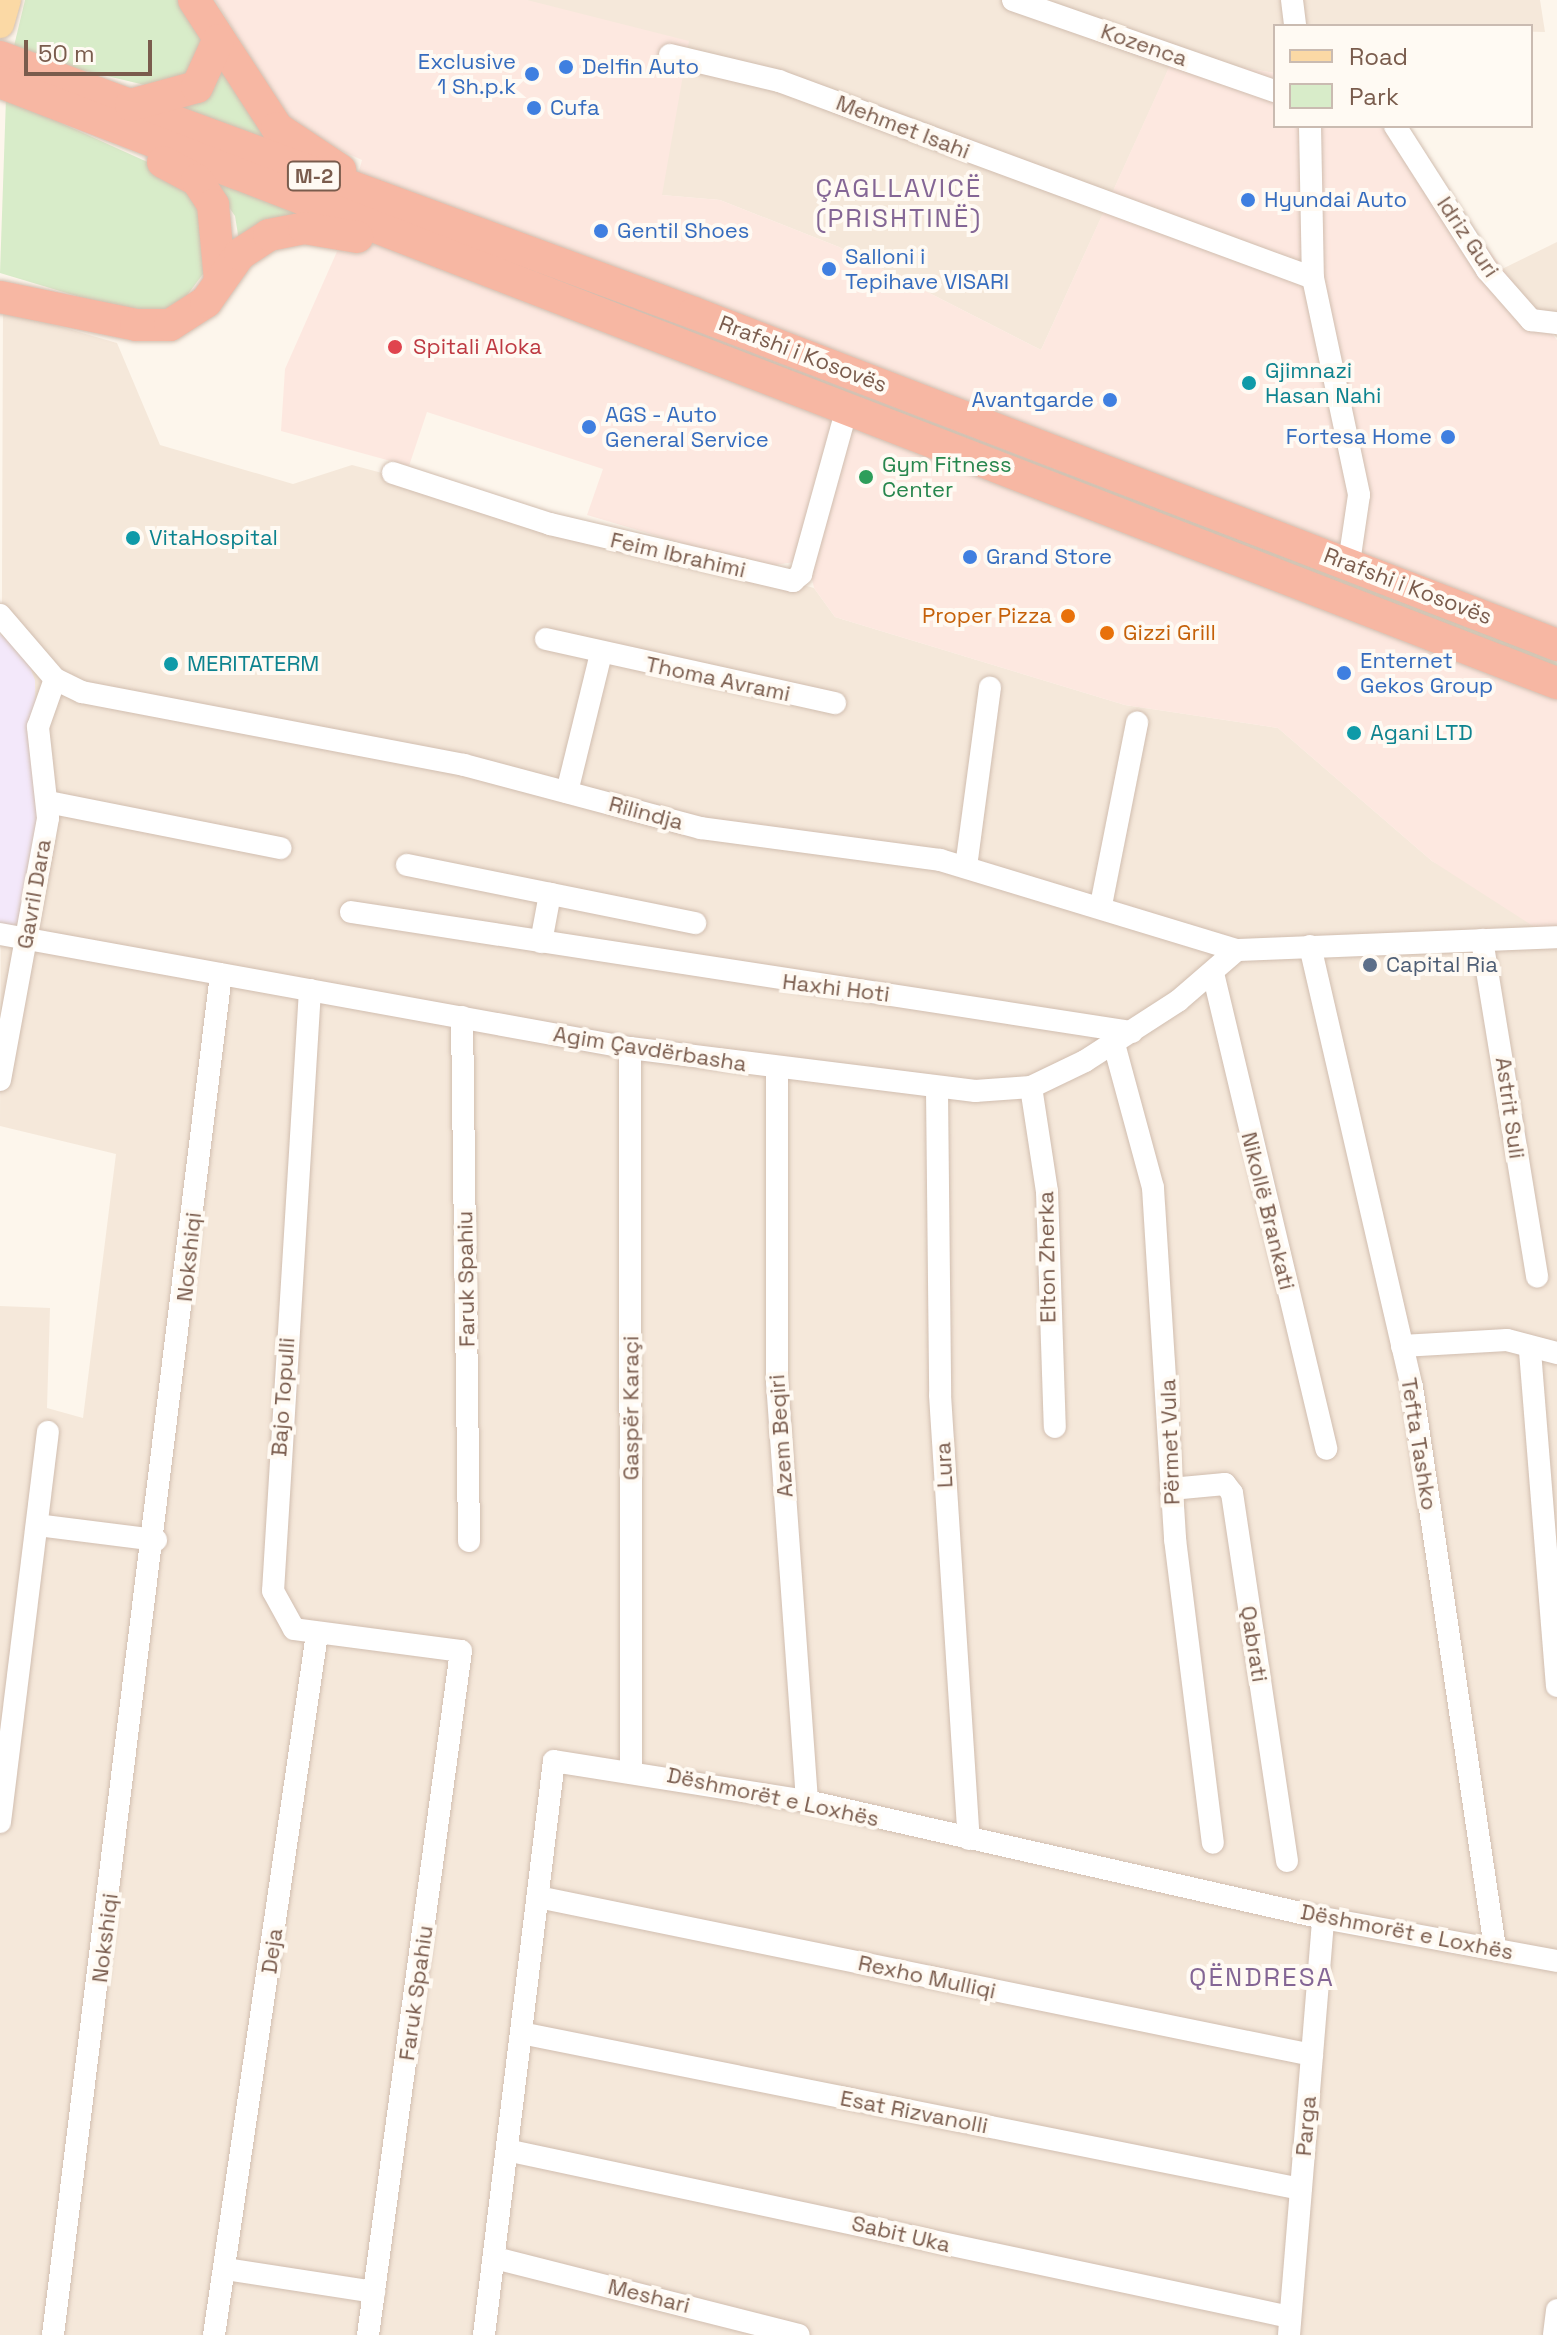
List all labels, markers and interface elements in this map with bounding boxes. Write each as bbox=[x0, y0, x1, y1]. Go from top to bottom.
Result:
street label: Kozenca bbox=[1097, 18, 1191, 72]
scale bar bbox=[28, 24, 156, 74]
legend bbox=[1273, 24, 1533, 128]
text: 50 m bbox=[38, 38, 95, 69]
text: Road bbox=[1349, 41, 1408, 72]
place label: Exclusive 1 Sh.p.k bbox=[418, 48, 516, 100]
place label: Delfin Auto bbox=[582, 54, 699, 80]
marker: Delfin Auto bbox=[557, 58, 575, 76]
marker: Exclusive 1 Sh.p.k bbox=[523, 65, 541, 83]
text: Park bbox=[1349, 81, 1399, 112]
street label: Mehmet Isahi bbox=[832, 89, 974, 165]
place label: Cufa bbox=[550, 95, 600, 121]
marker: Cufa bbox=[525, 99, 543, 117]
road number: M-2 bbox=[286, 160, 342, 192]
district label: ÇAGLLAVICË (PRISHTINË) bbox=[816, 173, 982, 234]
place label: Hyundai Auto bbox=[1264, 187, 1407, 213]
marker: Hyundai Auto bbox=[1239, 191, 1257, 209]
street label: Idriz Guri bbox=[1431, 191, 1505, 283]
place label: Gentil Shoes bbox=[617, 218, 749, 244]
marker: Gentil Shoes bbox=[592, 222, 610, 240]
place label: Salloni i Tepihave VISARI bbox=[845, 243, 1009, 294]
marker: Salloni i Tepihave VISARI bbox=[820, 260, 838, 278]
street label: Rrafshi i Kosovës bbox=[715, 310, 891, 398]
place label: Spitali Aloka bbox=[413, 334, 542, 360]
marker: Spitali Aloka bbox=[384, 336, 406, 358]
place label: Gjimnazi Hasan Nahi bbox=[1265, 357, 1381, 408]
marker: Gjimnazi Hasan Nahi bbox=[1240, 374, 1258, 392]
place label: Avantgarde bbox=[972, 387, 1094, 413]
marker: Avantgarde bbox=[1101, 391, 1119, 409]
place label: AGS - Auto General Service bbox=[605, 401, 769, 452]
marker: AGS - Auto General Service bbox=[580, 418, 598, 436]
place label: Fortesa Home bbox=[1286, 424, 1432, 450]
marker: Fortesa Home bbox=[1439, 428, 1457, 446]
place label: Gym Fitness Center bbox=[882, 451, 1012, 502]
marker: Gym Fitness Center bbox=[857, 468, 875, 486]
place label: VitaHospital bbox=[149, 525, 278, 551]
street label: Feim Ibrahimi bbox=[608, 527, 748, 583]
marker: VitaHospital bbox=[124, 529, 142, 547]
street label: Rrafshi i Kosovës bbox=[1320, 542, 1496, 630]
place label: Grand Store bbox=[986, 544, 1112, 570]
marker: Grand Store bbox=[961, 548, 979, 566]
place label: Proper Pizza bbox=[922, 603, 1052, 629]
marker: Proper Pizza bbox=[1059, 607, 1077, 625]
place label: Gizzi Grill bbox=[1123, 620, 1216, 646]
marker: Gizzi Grill bbox=[1098, 624, 1116, 642]
place label: Enternet Gekos Group bbox=[1360, 647, 1493, 698]
place label: MERITATERM bbox=[187, 651, 319, 677]
street label: Thoma Avrami bbox=[643, 651, 793, 707]
marker: MERITATERM bbox=[162, 655, 180, 673]
marker: Enternet Gekos Group bbox=[1335, 664, 1353, 682]
place label: Agani LTD bbox=[1370, 720, 1473, 746]
marker: Agani LTD bbox=[1345, 724, 1363, 742]
street label: Rilindja bbox=[606, 790, 686, 836]
street label: Gavril Dara bbox=[11, 837, 57, 951]
place label: Capital Ria bbox=[1386, 952, 1498, 978]
marker: Capital Ria bbox=[1361, 956, 1379, 974]
street label: Haxhi Hoti bbox=[781, 968, 891, 1008]
street label: Agim Çavdërbasha bbox=[551, 1021, 749, 1077]
street label: Astrit Suli bbox=[1490, 1055, 1530, 1161]
street label: Nikollë Brankati bbox=[1236, 1129, 1300, 1293]
street label: Elton Zherka bbox=[1033, 1191, 1061, 1323]
street label: Nokshiqi bbox=[171, 1211, 207, 1303]
street label: Faruk Spahiu bbox=[452, 1211, 480, 1347]
street label: Bajo Topulli bbox=[266, 1336, 300, 1458]
street label: Gaspër Karaçi bbox=[618, 1336, 644, 1480]
street label: Azem Beqiri bbox=[764, 1374, 798, 1498]
street label: Tefta Tashko bbox=[1395, 1375, 1443, 1513]
street label: Përmet Vula bbox=[1155, 1378, 1185, 1506]
street label: Lura bbox=[930, 1441, 958, 1489]
street label: Qabrati bbox=[1235, 1604, 1273, 1684]
street label: Dëshmorët e Loxhës bbox=[665, 1762, 881, 1832]
street label: Nokshiqi bbox=[86, 1892, 124, 1984]
street label: Dëshmorët e Loxhës bbox=[1298, 1898, 1516, 1966]
street label: Faruk Spahiu bbox=[393, 1924, 439, 2062]
street label: Deja bbox=[256, 1927, 288, 1975]
street label: Rexho Mulliqi bbox=[856, 1950, 998, 2004]
district label: QËNDRESA bbox=[1189, 1962, 1335, 1994]
street label: Esat Rizvanolli bbox=[838, 2085, 990, 2139]
street label: Parga bbox=[1290, 2095, 1322, 2157]
street label: Sabit Uka bbox=[849, 2210, 953, 2258]
street label: Meshari bbox=[605, 2273, 693, 2319]

